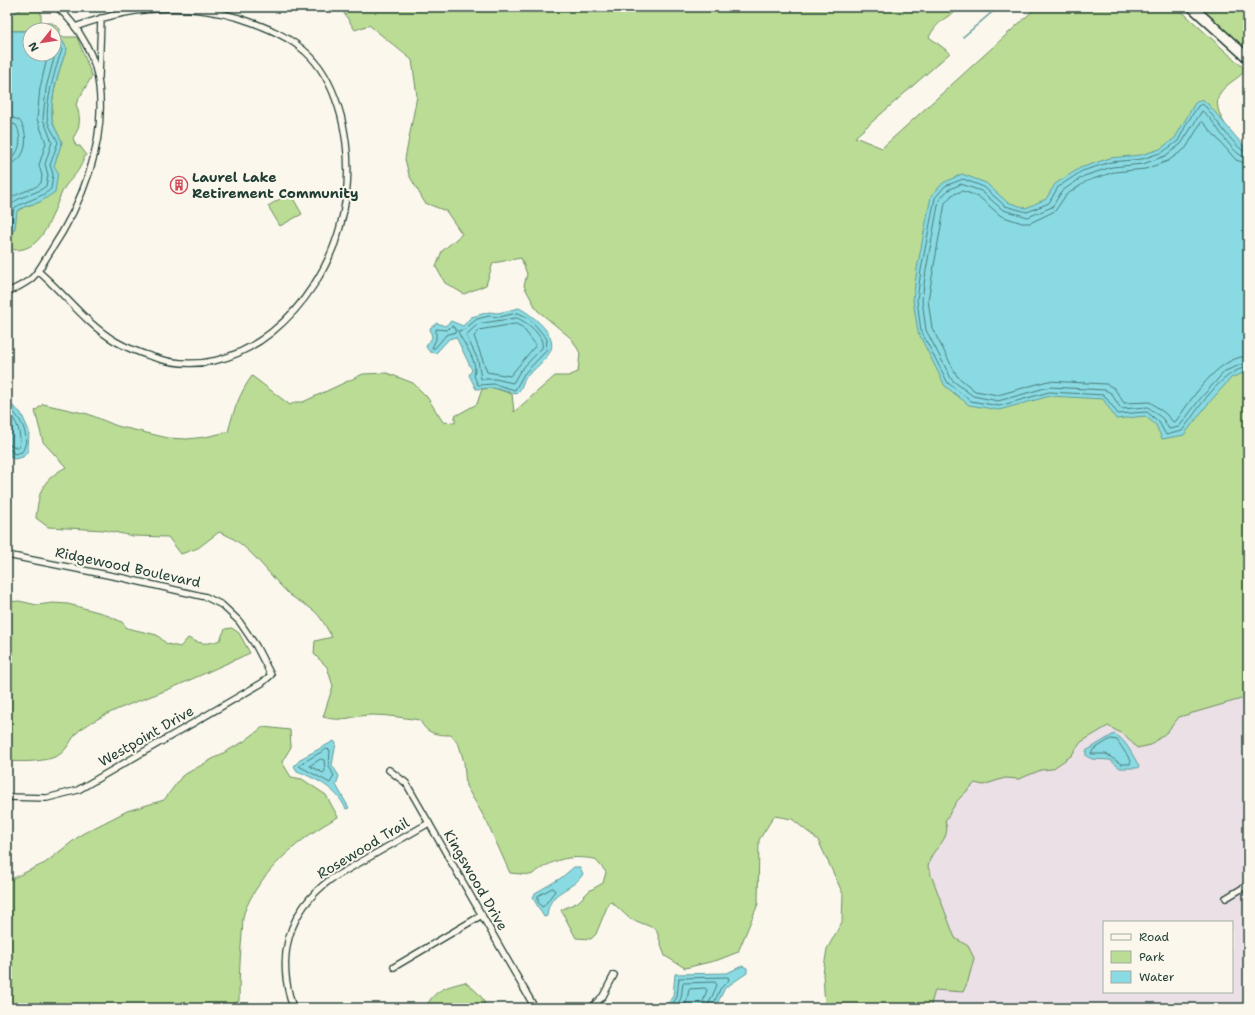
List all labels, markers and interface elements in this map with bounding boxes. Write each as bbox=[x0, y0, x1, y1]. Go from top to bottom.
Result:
north arrow bbox=[22, 22, 62, 62]
text: N bbox=[25, 39, 42, 54]
place label: Laurel Lake Retirement Community bbox=[192, 168, 359, 202]
building icon: Laurel Lake Retirement Community bbox=[169, 175, 189, 195]
street label: Ridgewood Boulevard bbox=[54, 543, 203, 591]
street label: Westpoint Drive bbox=[95, 701, 197, 771]
street label: Rosewood Trail bbox=[314, 813, 413, 883]
street label: Kingswood Drive bbox=[440, 826, 512, 934]
legend bbox=[1103, 921, 1233, 993]
text: Road bbox=[1139, 929, 1170, 945]
text: Park bbox=[1139, 949, 1165, 965]
text: Water bbox=[1139, 969, 1175, 985]

